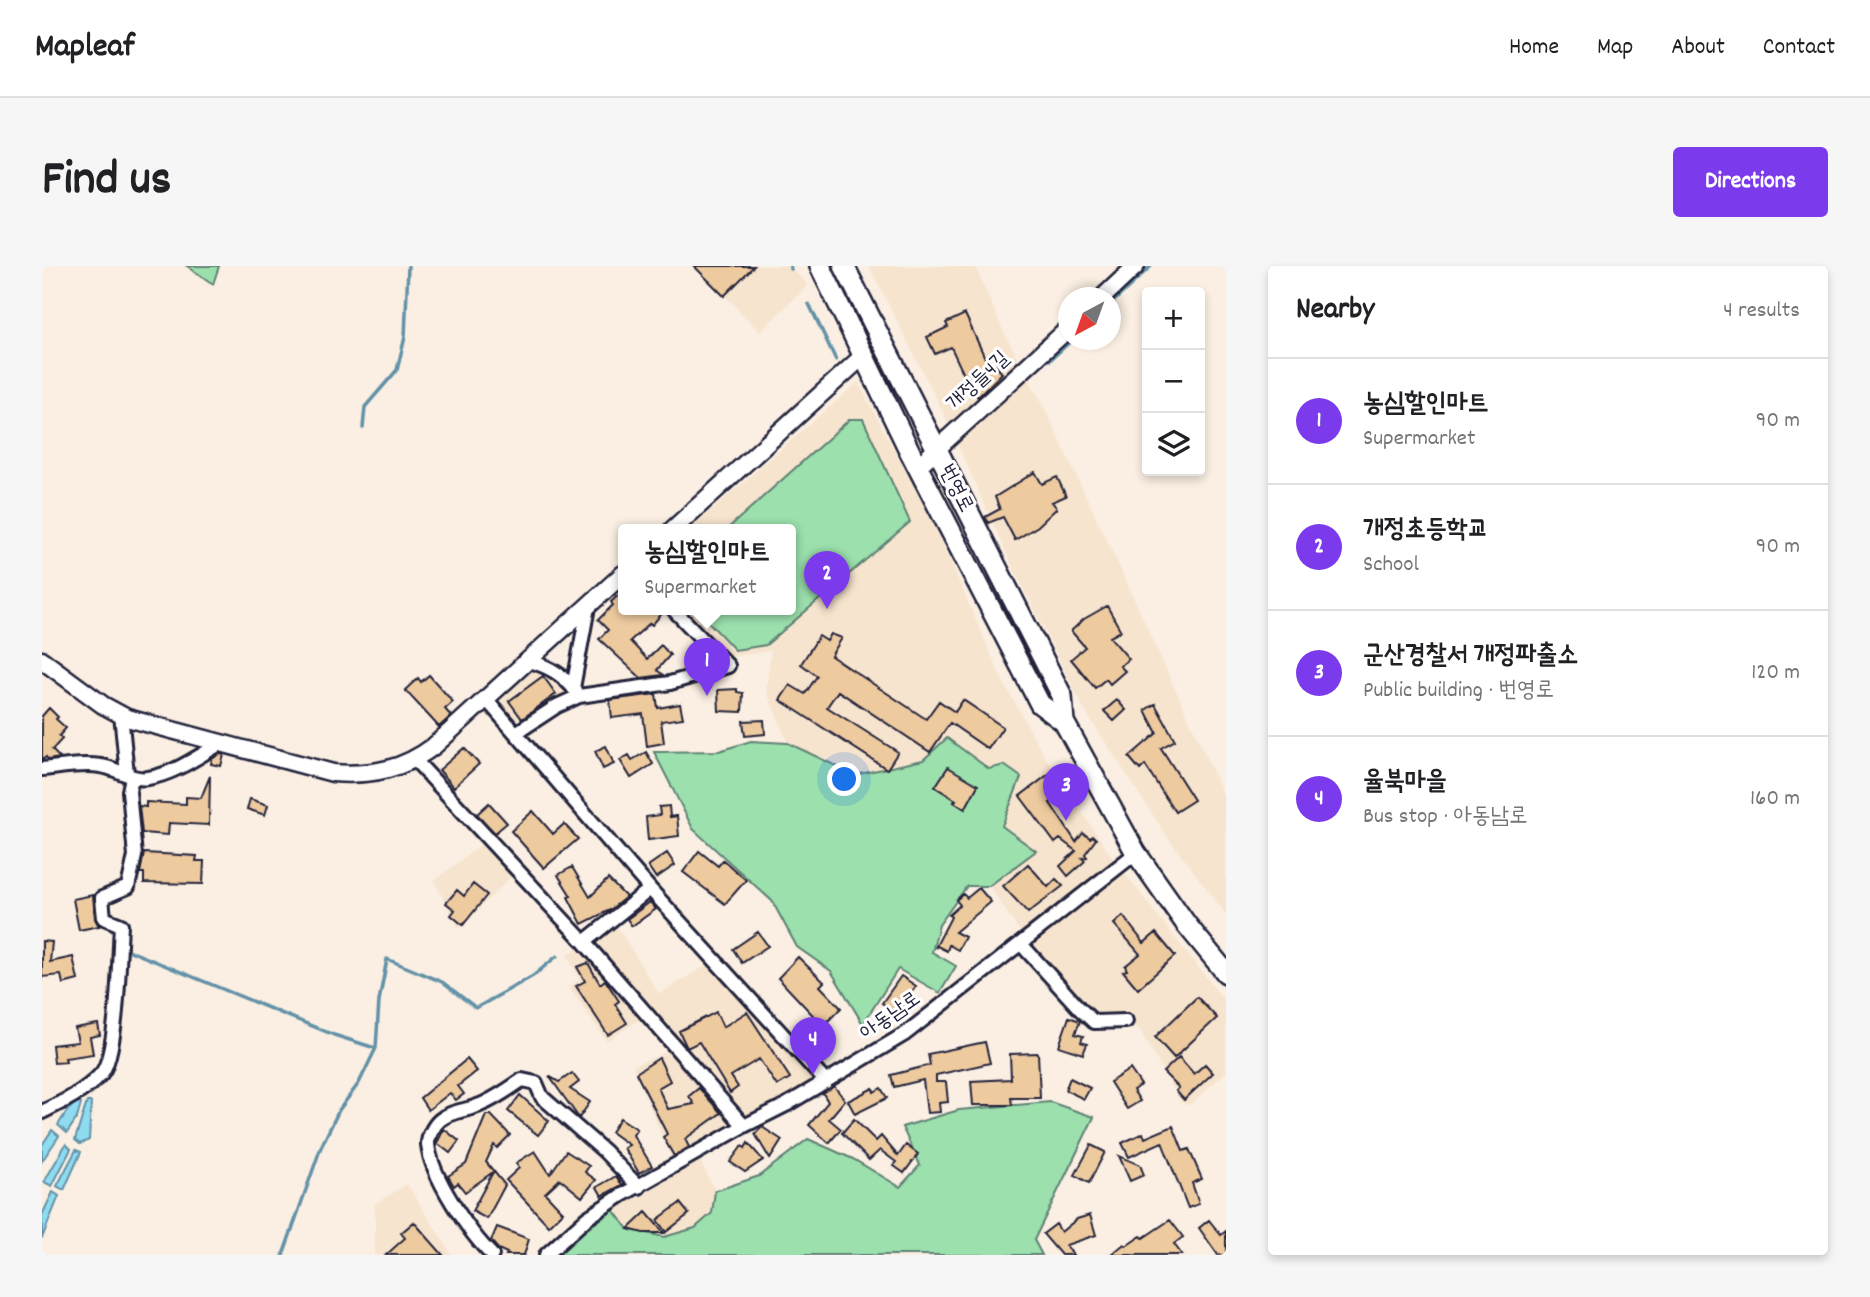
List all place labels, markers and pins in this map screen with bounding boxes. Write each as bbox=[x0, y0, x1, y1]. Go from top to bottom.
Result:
pin: 2 bbox=[804, 551, 850, 609]
pin: 1 bbox=[684, 638, 730, 696]
pin: 3 bbox=[1043, 763, 1089, 821]
pin: 4 bbox=[790, 1017, 836, 1075]

